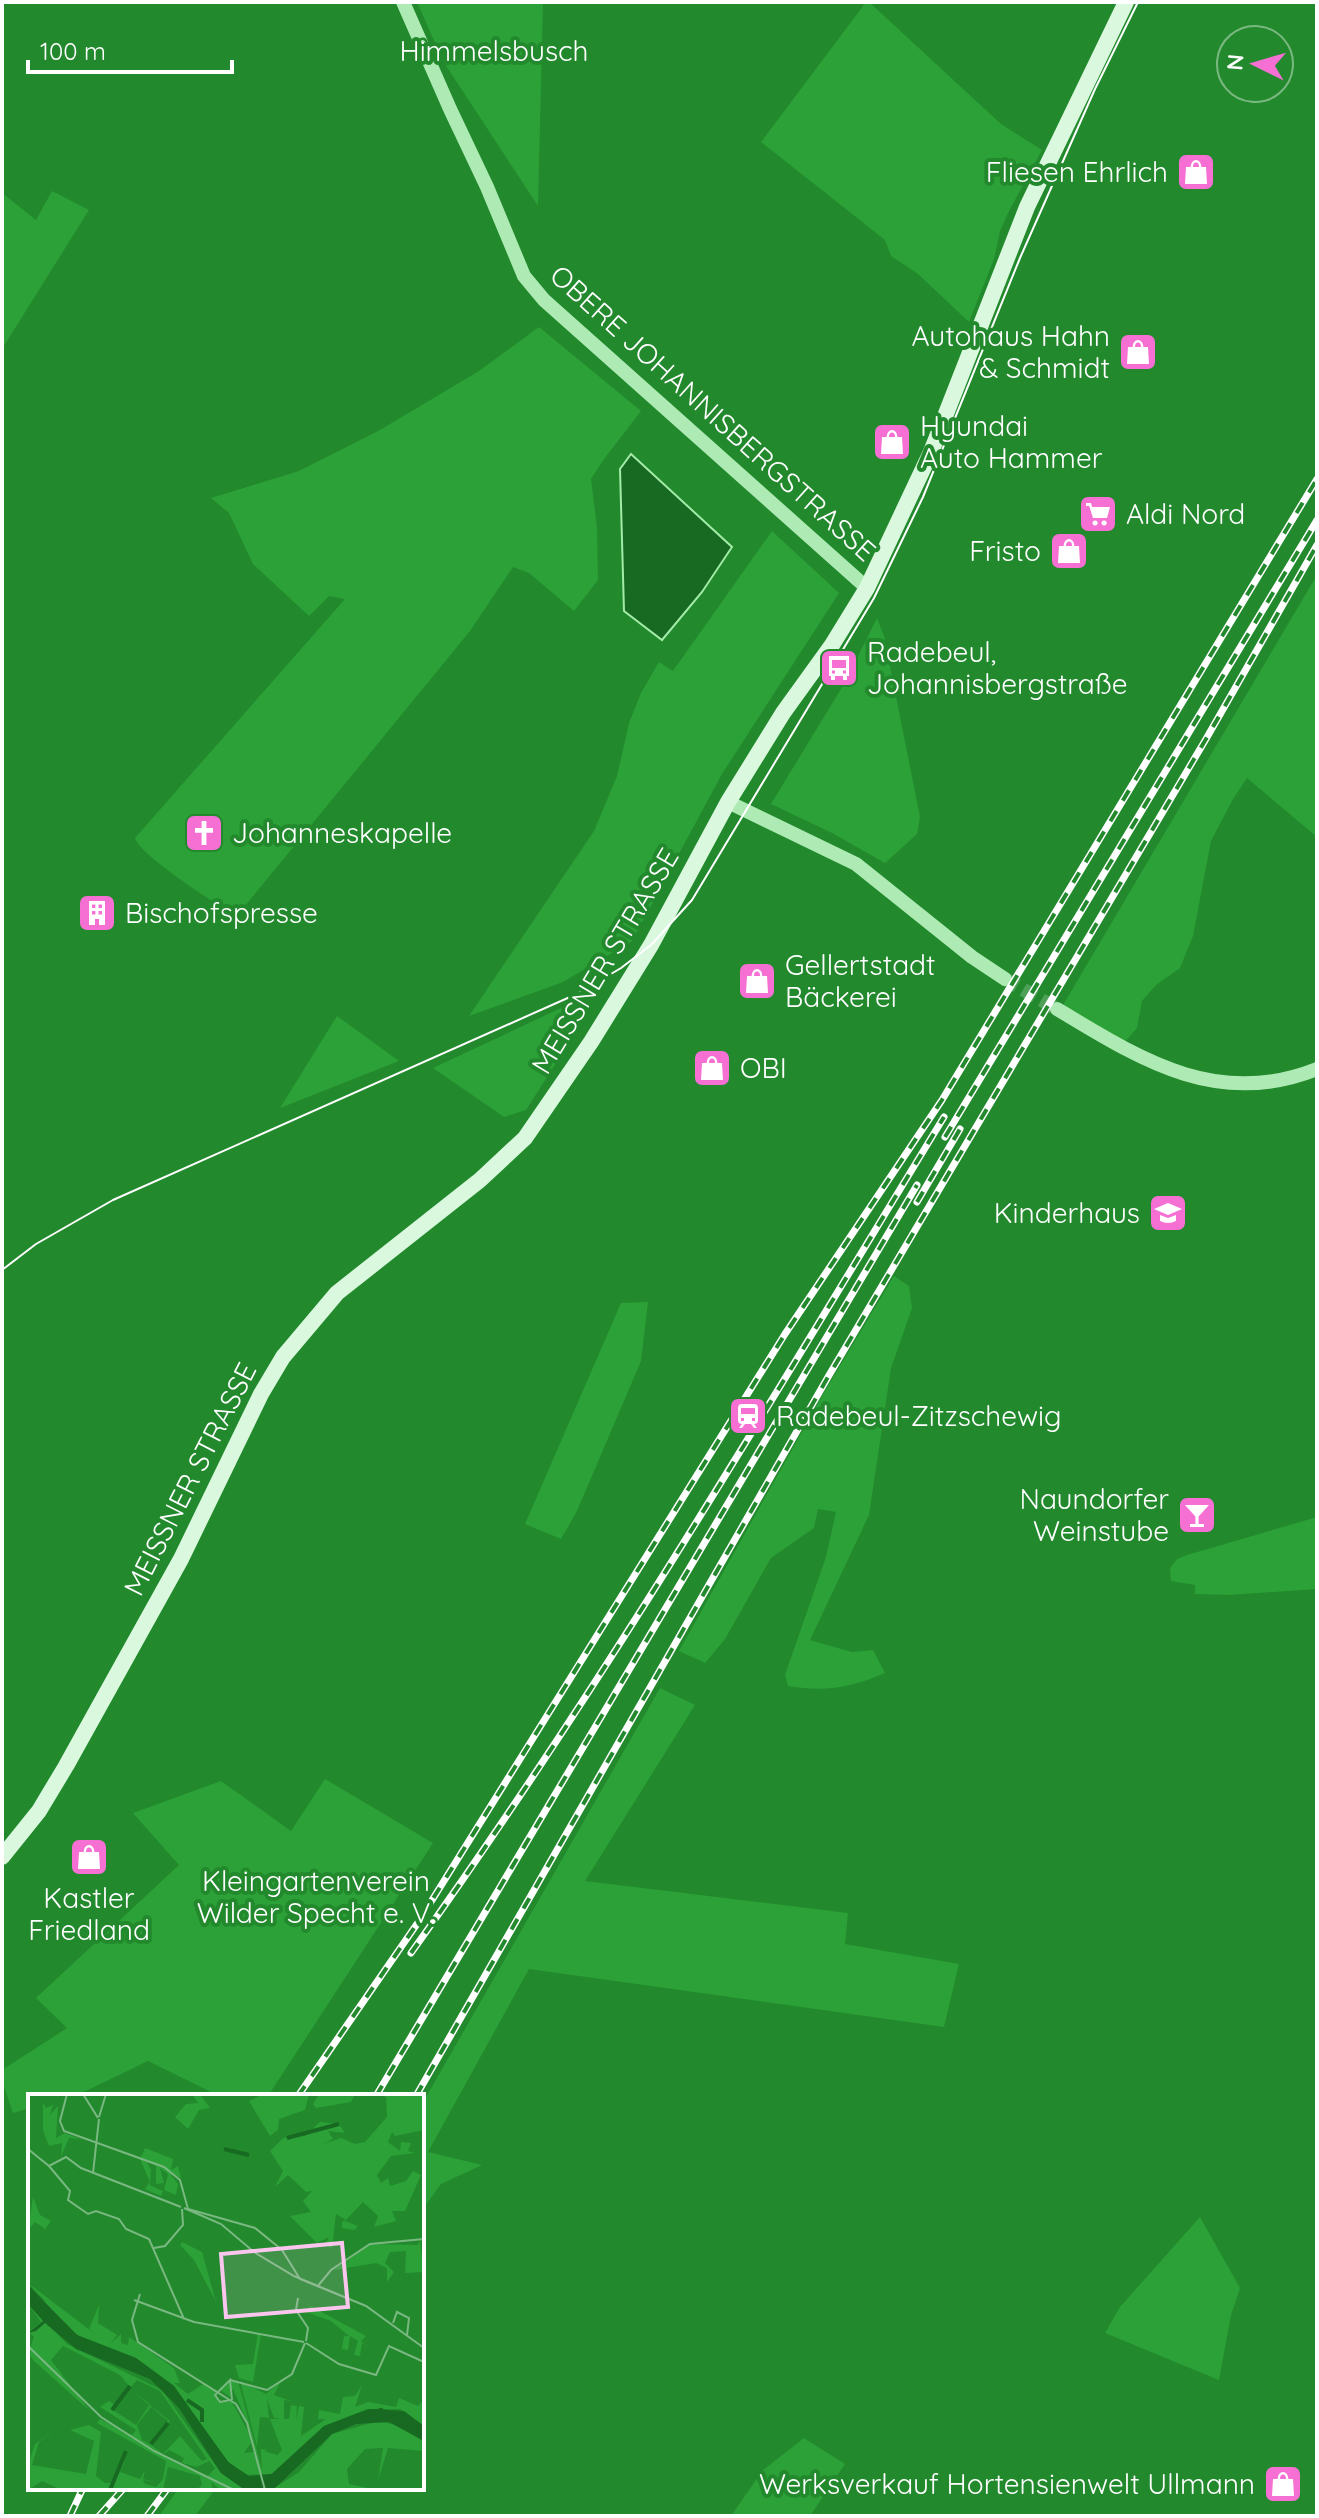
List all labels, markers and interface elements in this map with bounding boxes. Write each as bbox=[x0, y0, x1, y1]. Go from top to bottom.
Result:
scale bar bbox=[28, 24, 232, 74]
north arrow bbox=[1215, 24, 1295, 104]
park label: Himmelsbusch bbox=[399, 33, 589, 68]
text: 100 m bbox=[40, 36, 106, 66]
text: N bbox=[1220, 53, 1250, 72]
shop icon: Fliesen Ehrlich bbox=[1175, 151, 1217, 193]
place label: Fliesen Ehrlich bbox=[986, 154, 1168, 189]
street label: OBERE JOHANNISBERGSTRASSE bbox=[543, 257, 883, 568]
place label: Autohaus Hahn & Schmidt bbox=[911, 318, 1110, 385]
shop icon: Autohaus Hahn & Schmidt bbox=[1117, 331, 1159, 373]
place label: Hyundai Auto Hammer bbox=[920, 408, 1103, 475]
shop icon: Hyundai Auto Hammer bbox=[871, 421, 913, 463]
supermarket icon: Aldi Nord bbox=[1077, 493, 1119, 535]
place label: Aldi Nord bbox=[1126, 496, 1245, 531]
shop icon: Fristo bbox=[1048, 530, 1090, 572]
place label: Fristo bbox=[969, 533, 1041, 568]
place label: Radebeul, Johannisbergstraße bbox=[867, 634, 1127, 701]
bus stop icon: Radebeul, Johannisbergstraße bbox=[818, 647, 860, 689]
church icon: Johanneskapelle bbox=[183, 812, 225, 854]
place label: Johanneskapelle bbox=[232, 815, 452, 850]
street label: MEISSNER STRASSE bbox=[523, 842, 686, 1080]
building icon: Bischofspresse bbox=[76, 892, 118, 934]
place label: Bischofspresse bbox=[125, 895, 318, 930]
place label: Gellertstadt Bäckerei bbox=[785, 947, 936, 1014]
shop icon: Gellertstadt Bäckerei bbox=[736, 960, 778, 1002]
shop icon: OBI bbox=[691, 1047, 733, 1089]
place label: OBI bbox=[740, 1050, 787, 1085]
school or university icon: Kinderhaus bbox=[1147, 1192, 1189, 1234]
place label: Kinderhaus bbox=[994, 1195, 1140, 1230]
street label: MEISSNER STRASSE bbox=[116, 1356, 264, 1601]
station icon: Radebeul-Zitzschewig bbox=[727, 1395, 769, 1437]
place label: Radebeul-Zitzschewig bbox=[776, 1398, 1062, 1433]
place label: Naundorfer Weinstube bbox=[1020, 1481, 1169, 1548]
bar icon: Naundorfer Weinstube bbox=[1176, 1494, 1218, 1536]
shop icon: Kastler Friedland bbox=[68, 1836, 110, 1878]
park label: Kleingartenverein Wilder Specht e. V. bbox=[197, 1863, 435, 1930]
place label: Kastler Friedland bbox=[28, 1880, 150, 1947]
inset map bbox=[28, 2094, 424, 2490]
shop icon: Werksverkauf Hortensienwelt Ullmann bbox=[1262, 2463, 1304, 2505]
place label: Werksverkauf Hortensienwelt Ullmann bbox=[759, 2466, 1255, 2501]

